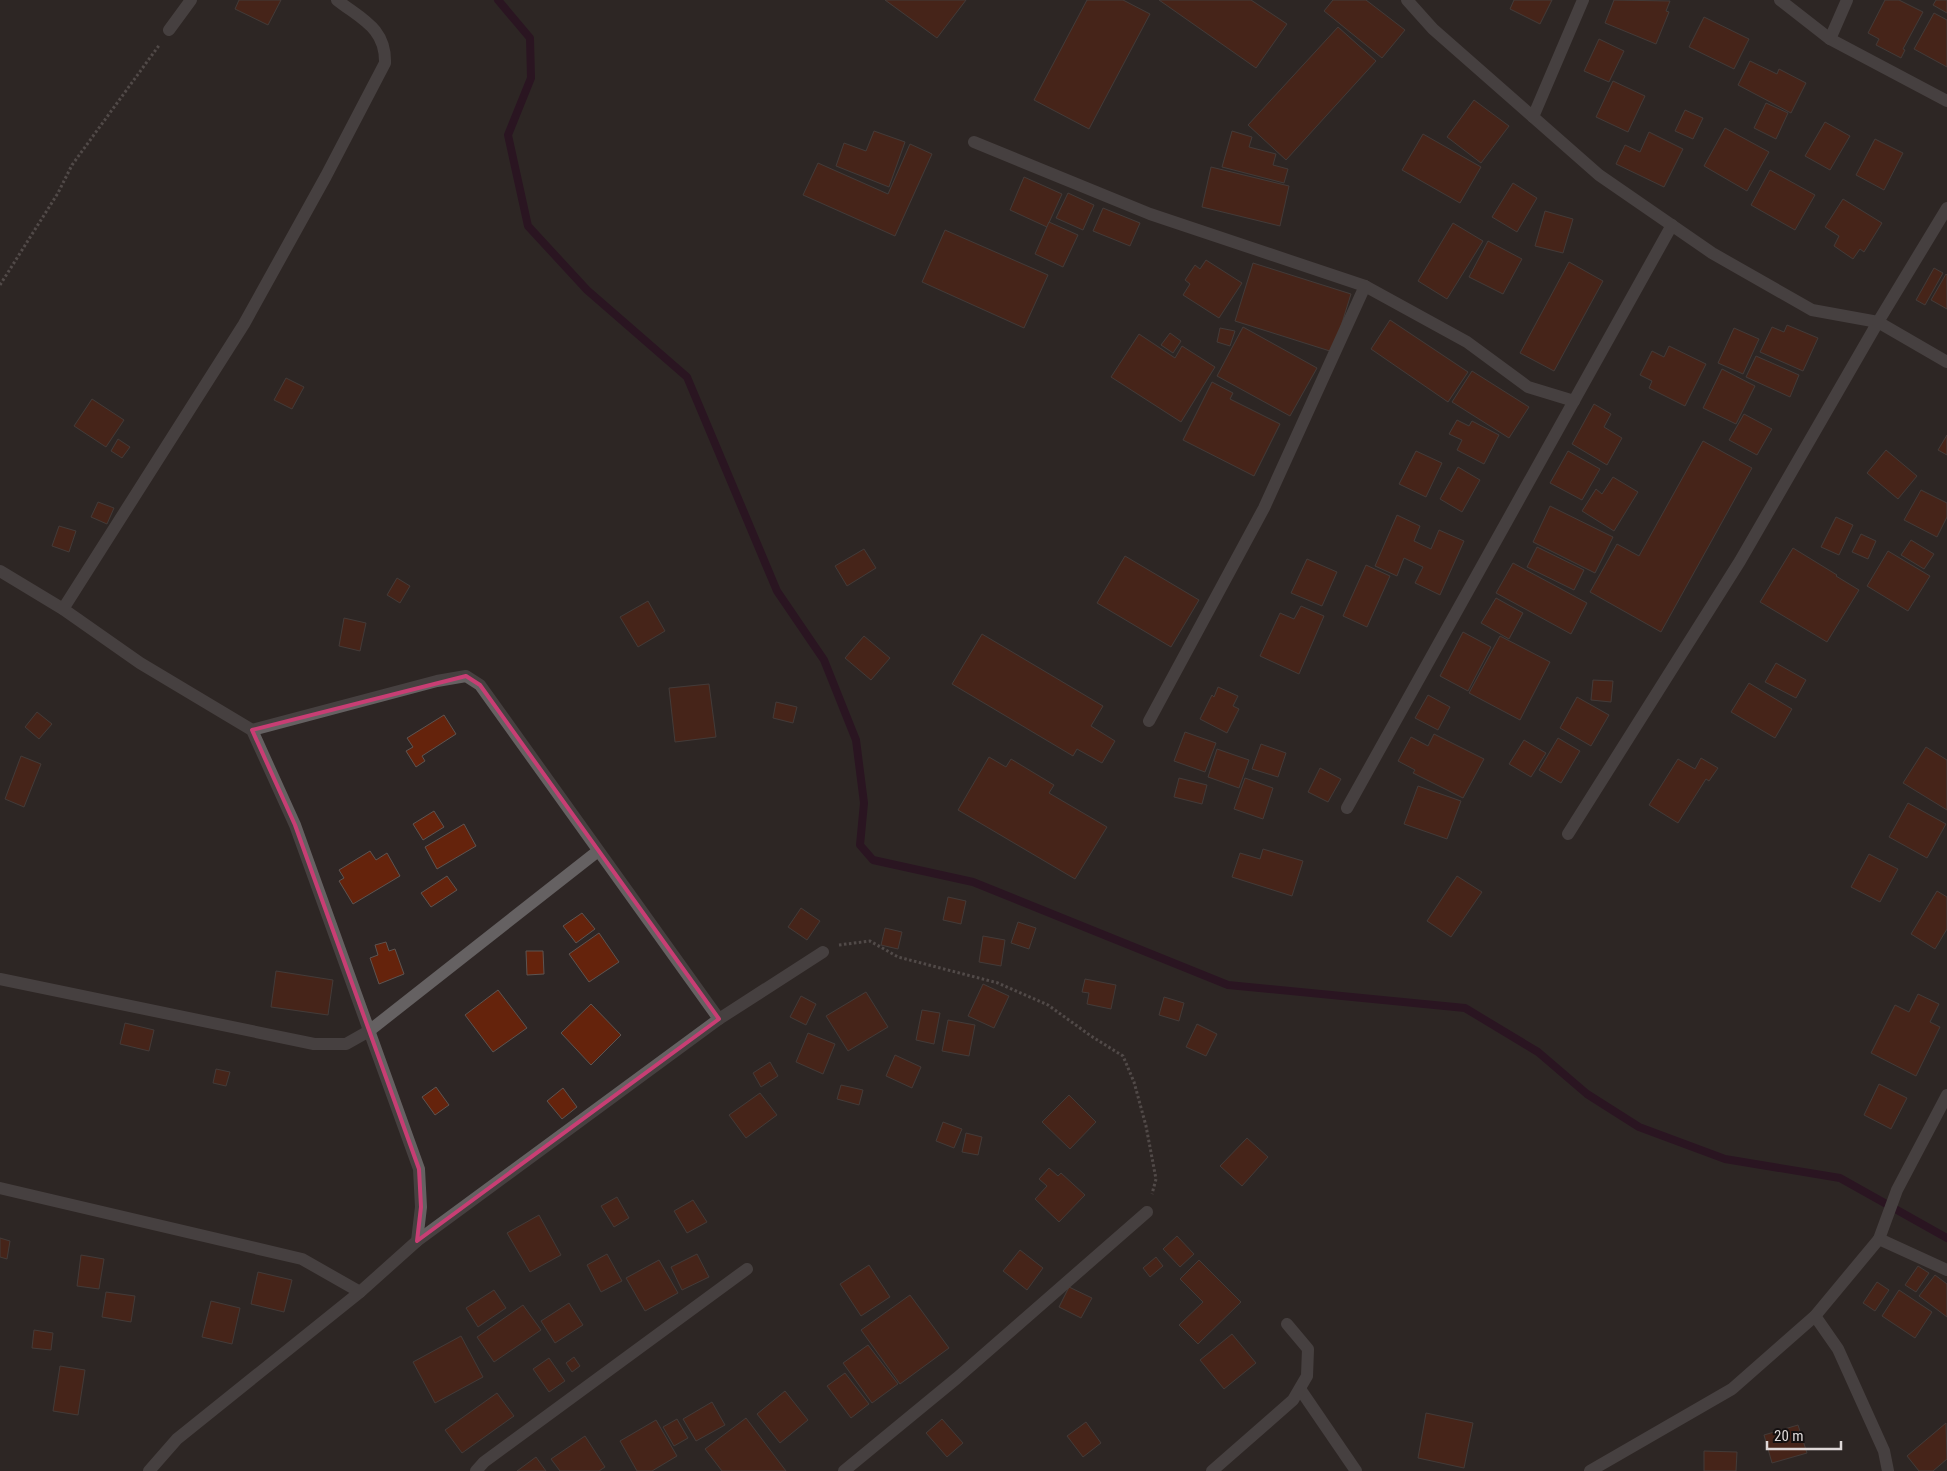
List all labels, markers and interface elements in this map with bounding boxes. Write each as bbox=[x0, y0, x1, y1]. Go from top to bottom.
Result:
scale bar bbox=[1767, 1418, 1841, 1450]
text: 20 m bbox=[1774, 1427, 1804, 1445]

